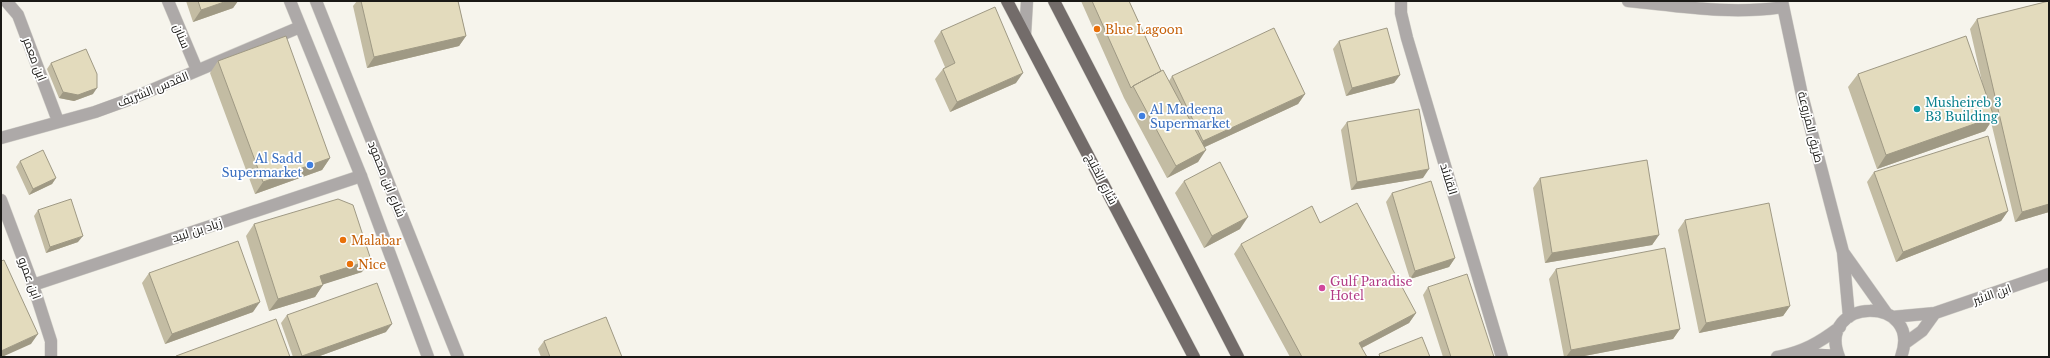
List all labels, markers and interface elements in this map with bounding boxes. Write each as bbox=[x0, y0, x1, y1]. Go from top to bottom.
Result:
street label: سنان bbox=[170, 22, 194, 50]
place label: Blue Lagoon bbox=[1105, 22, 1183, 37]
marker: Blue Lagoon bbox=[1092, 24, 1102, 34]
street label: ابن معمر bbox=[20, 34, 50, 83]
street label: القدس الشريف bbox=[115, 68, 191, 110]
street label: طريق المزروعة bbox=[1795, 90, 1827, 164]
place label: Musheireb 3 B3 Building bbox=[1925, 95, 2002, 124]
place label: Al Madeena Supermarket bbox=[1149, 102, 1231, 131]
marker: Musheireb 3 B3 Building bbox=[1912, 104, 1922, 114]
marker: Al Madeena Supermarket bbox=[1137, 111, 1147, 121]
street label: شارع ابن محمود bbox=[364, 139, 409, 220]
place label: Al Sadd Supermarket bbox=[222, 151, 302, 180]
street label: شارع الخليج bbox=[1082, 151, 1121, 208]
marker: Al Sadd Supermarket bbox=[305, 160, 315, 170]
street label: القلائد bbox=[1437, 162, 1461, 196]
street label: زياد بن لبيد bbox=[170, 215, 224, 245]
place label: Malabar bbox=[351, 233, 402, 248]
marker: Malabar bbox=[338, 235, 348, 245]
street label: ابن عمرو bbox=[15, 255, 45, 301]
place label: Nice bbox=[358, 257, 386, 272]
marker: Nice bbox=[345, 259, 355, 269]
place label: Gulf Paradise Hotel bbox=[1330, 274, 1413, 303]
street label: ابن الاثير bbox=[1970, 280, 2013, 308]
marker: Gulf Paradise Hotel bbox=[1317, 283, 1327, 293]

